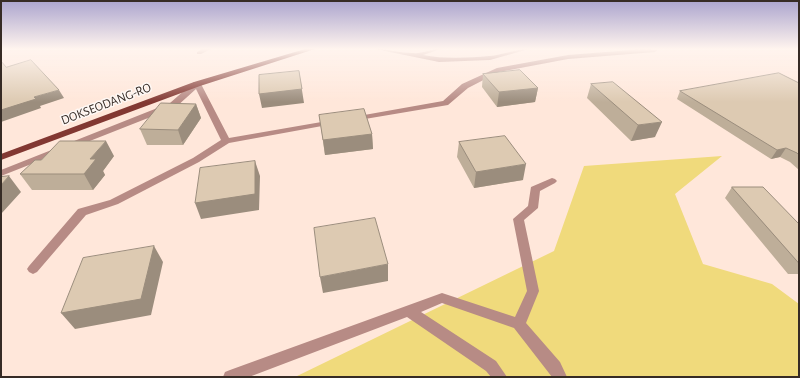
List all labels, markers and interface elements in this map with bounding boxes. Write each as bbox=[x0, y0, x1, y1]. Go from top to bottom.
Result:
street label: DOKSEODANG-RO bbox=[59, 80, 153, 128]

